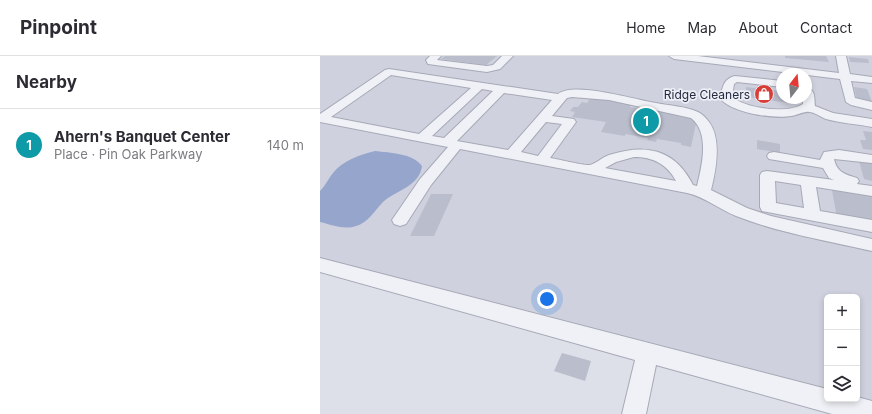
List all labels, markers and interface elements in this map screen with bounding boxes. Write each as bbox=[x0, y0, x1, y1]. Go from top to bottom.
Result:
text: Pinpoint bbox=[20, 16, 97, 39]
text: Home bbox=[626, 19, 665, 36]
text: Map bbox=[687, 19, 717, 36]
text: About bbox=[739, 19, 778, 36]
text: Contact bbox=[800, 19, 852, 36]
north arrow bbox=[776, 68, 812, 104]
text: Nearby bbox=[16, 72, 77, 92]
shop icon: Ridge Cleaners bbox=[753, 83, 775, 105]
place label: Ridge Cleaners bbox=[664, 87, 750, 102]
pin: 1 bbox=[633, 106, 659, 136]
text: Ahern's Banquet Center bbox=[54, 127, 230, 146]
text: 1 bbox=[26, 137, 32, 153]
text: 140 m bbox=[267, 137, 304, 153]
text: Place · Pin Oak Parkway bbox=[54, 146, 203, 162]
your location bbox=[537, 289, 557, 309]
map controls bbox=[824, 294, 860, 402]
button: + bbox=[824, 294, 860, 330]
button: − bbox=[824, 330, 860, 366]
button: layers bbox=[824, 366, 860, 402]

